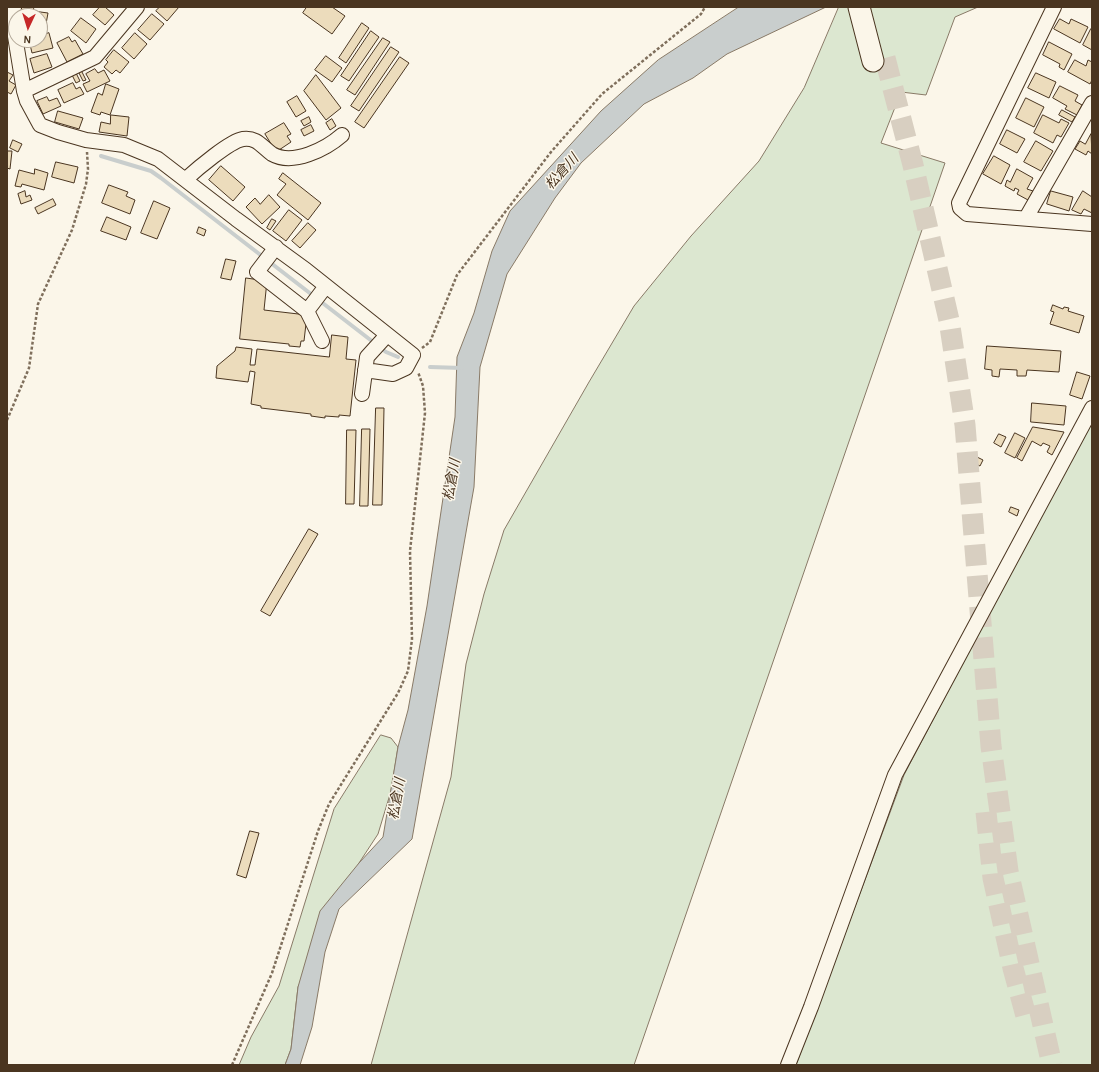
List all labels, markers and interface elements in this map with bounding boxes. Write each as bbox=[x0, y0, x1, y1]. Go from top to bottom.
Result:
north arrow bbox=[8, 8, 48, 48]
text: N bbox=[23, 33, 32, 46]
water label: 松倉川 bbox=[542, 151, 582, 193]
water label: 松倉川 bbox=[440, 458, 464, 502]
water label: 松倉川 bbox=[385, 777, 409, 821]

